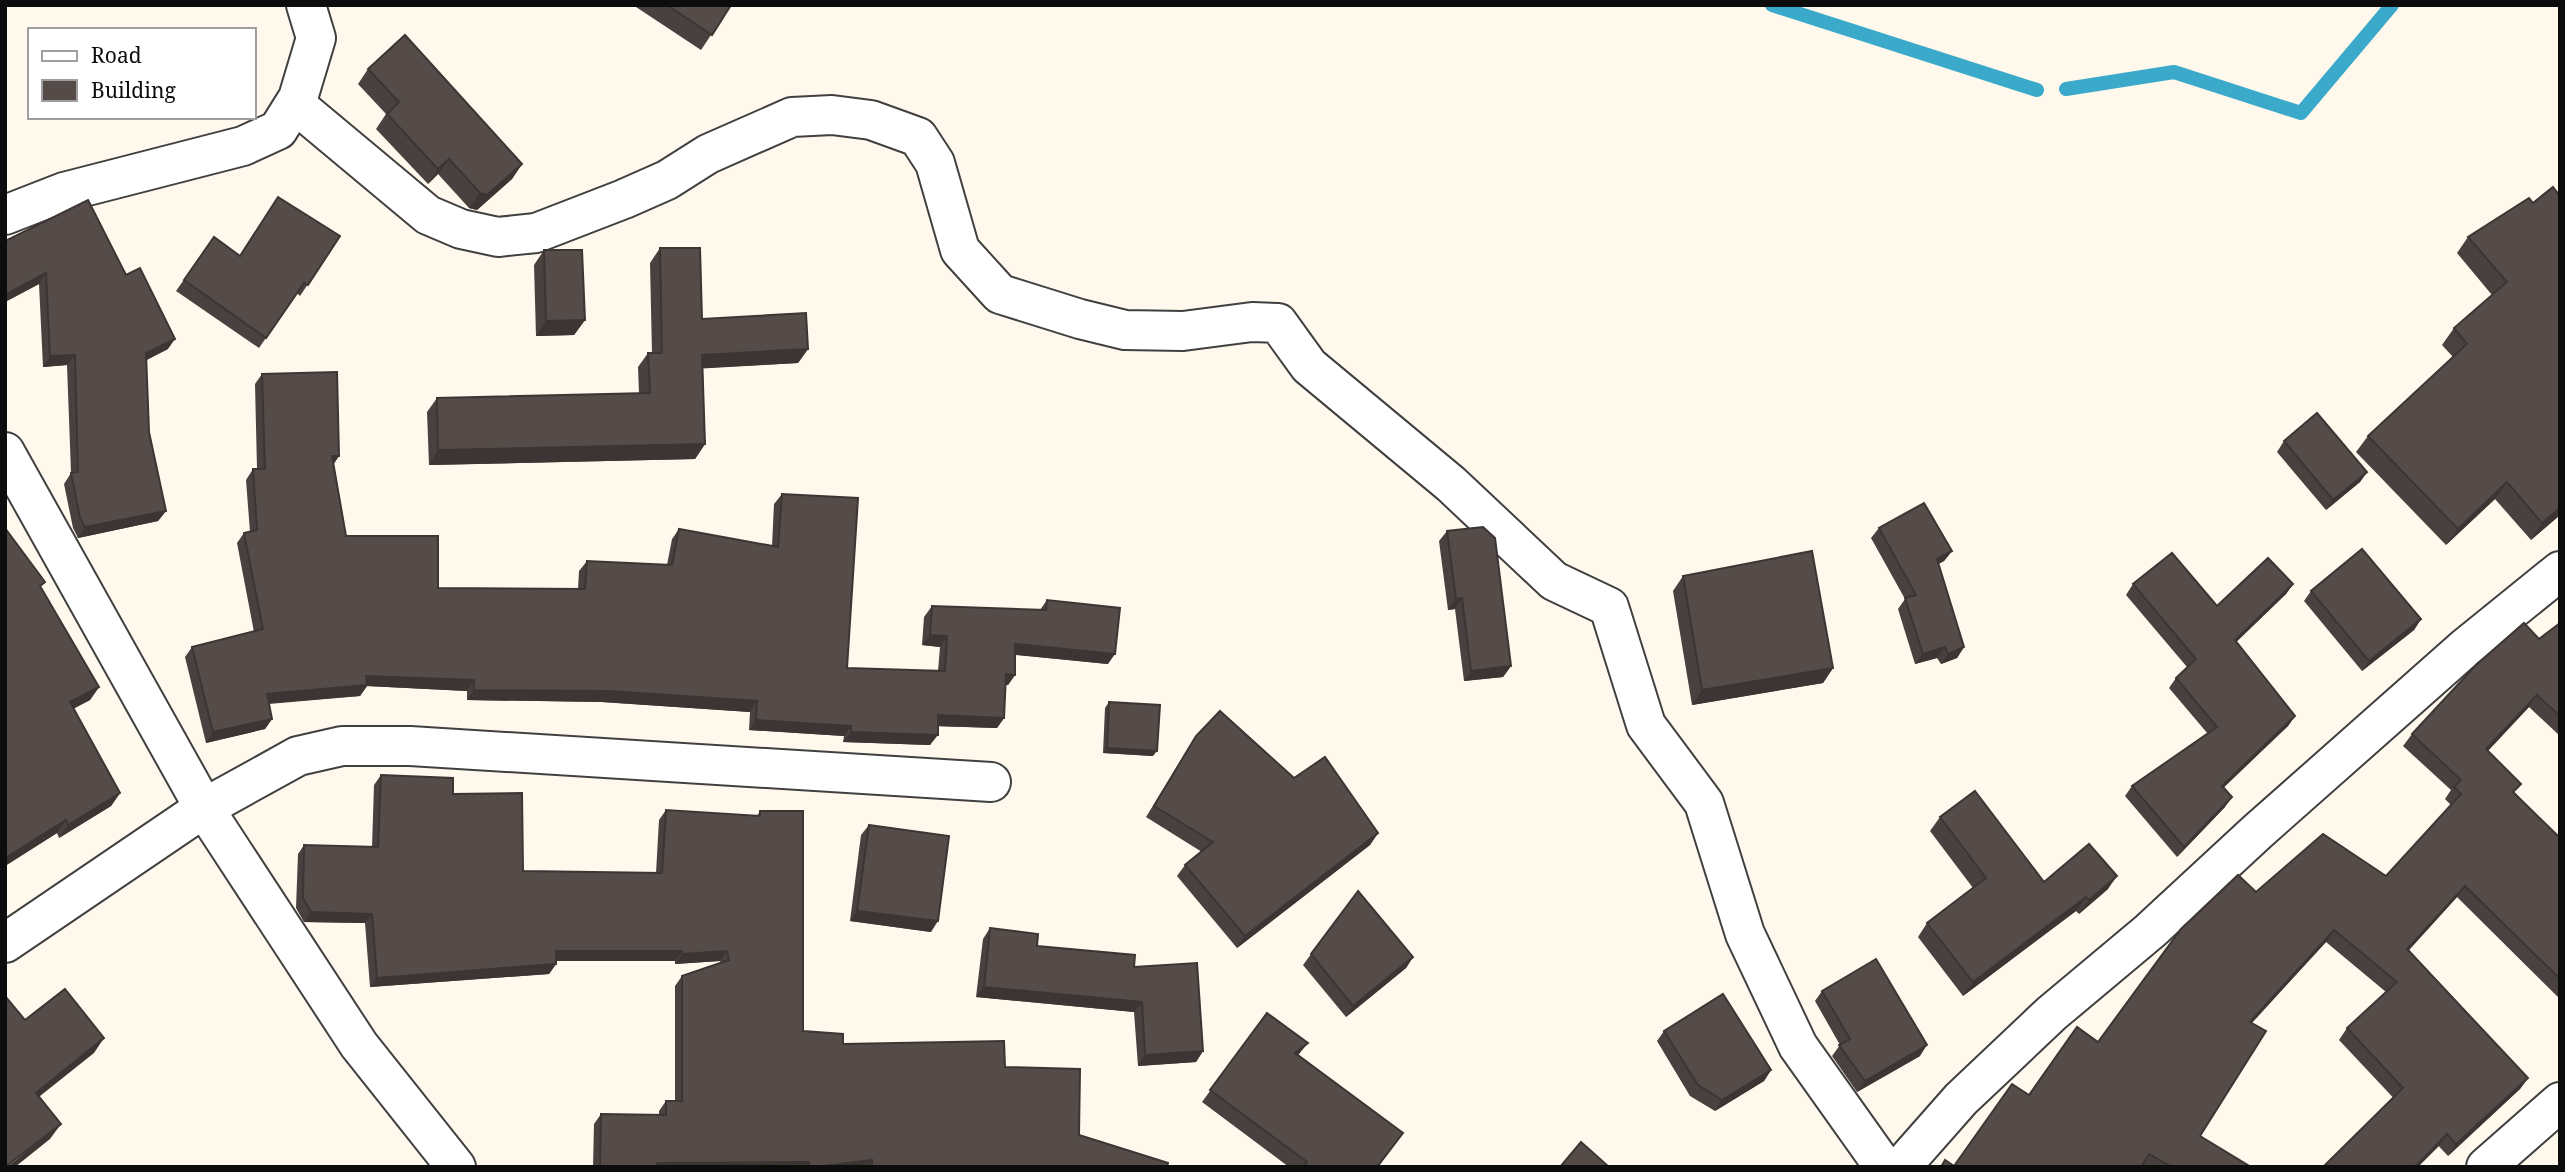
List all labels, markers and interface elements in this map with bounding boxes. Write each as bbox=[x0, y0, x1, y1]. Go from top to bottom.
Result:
legend bbox=[28, 28, 256, 119]
text: Road bbox=[91, 41, 142, 69]
text: Building bbox=[91, 76, 176, 104]

